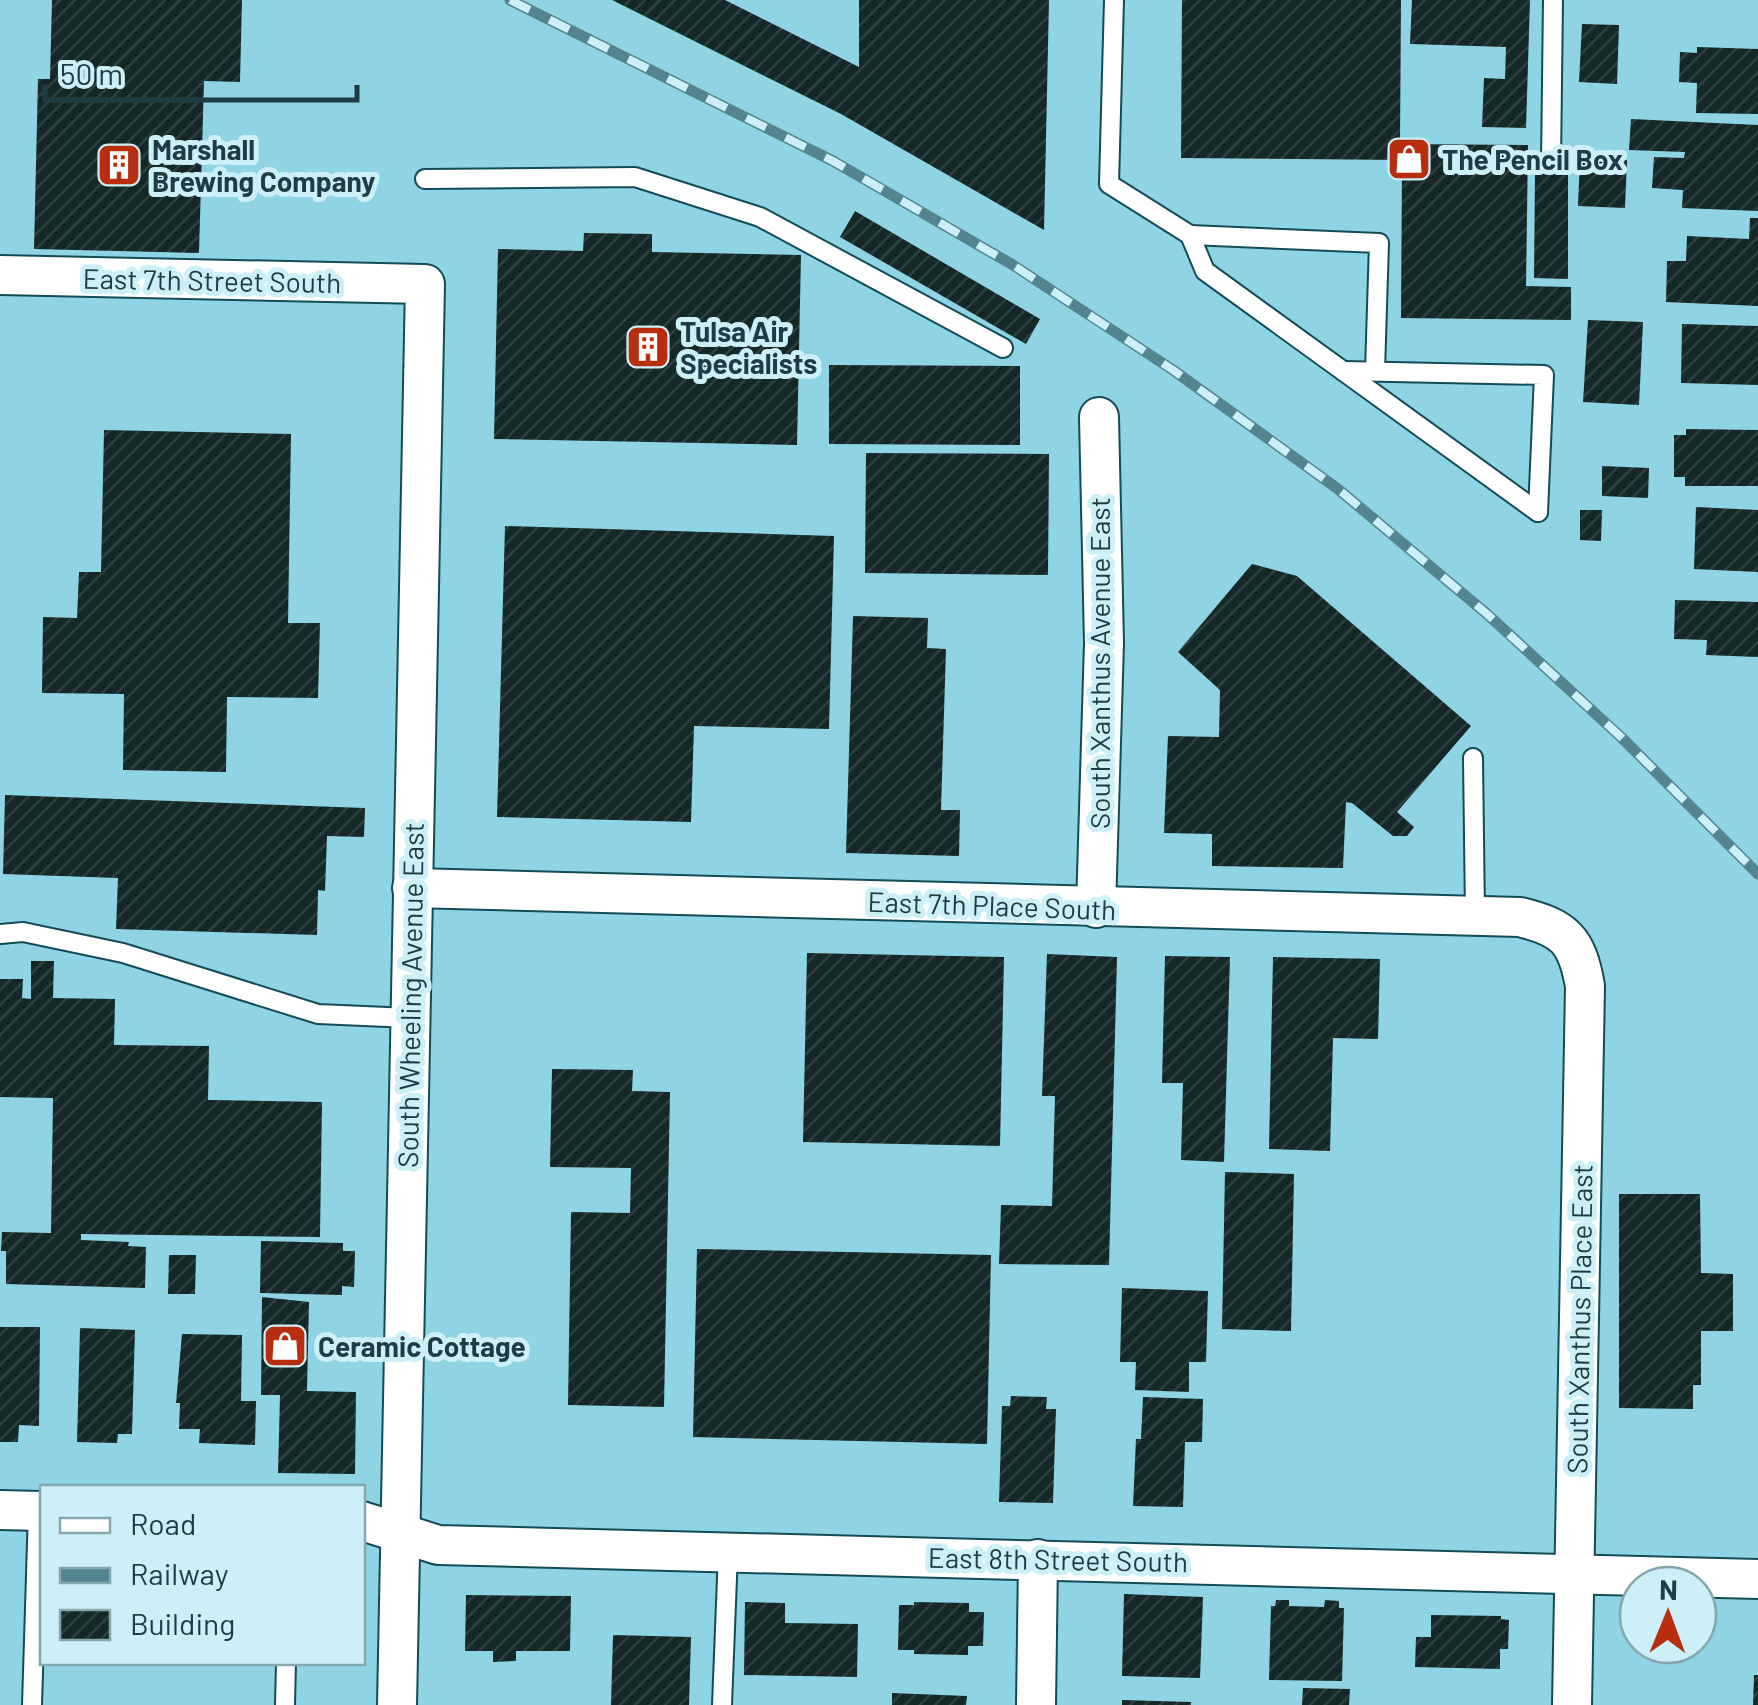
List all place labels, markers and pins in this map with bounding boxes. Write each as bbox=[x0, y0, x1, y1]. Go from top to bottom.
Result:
place label: Marshall Brewing Company bbox=[152, 132, 375, 198]
shop icon: The Pencil Box bbox=[1386, 136, 1432, 182]
building icon: Marshall Brewing Company bbox=[96, 142, 142, 188]
place label: The Pencil Box bbox=[1442, 142, 1623, 176]
place label: Tulsa Air Specialists bbox=[680, 314, 817, 380]
building icon: Tulsa Air Specialists bbox=[625, 324, 671, 370]
shop icon: Ceramic Cottage bbox=[262, 1323, 308, 1369]
place label: Ceramic Cottage bbox=[318, 1329, 526, 1363]

